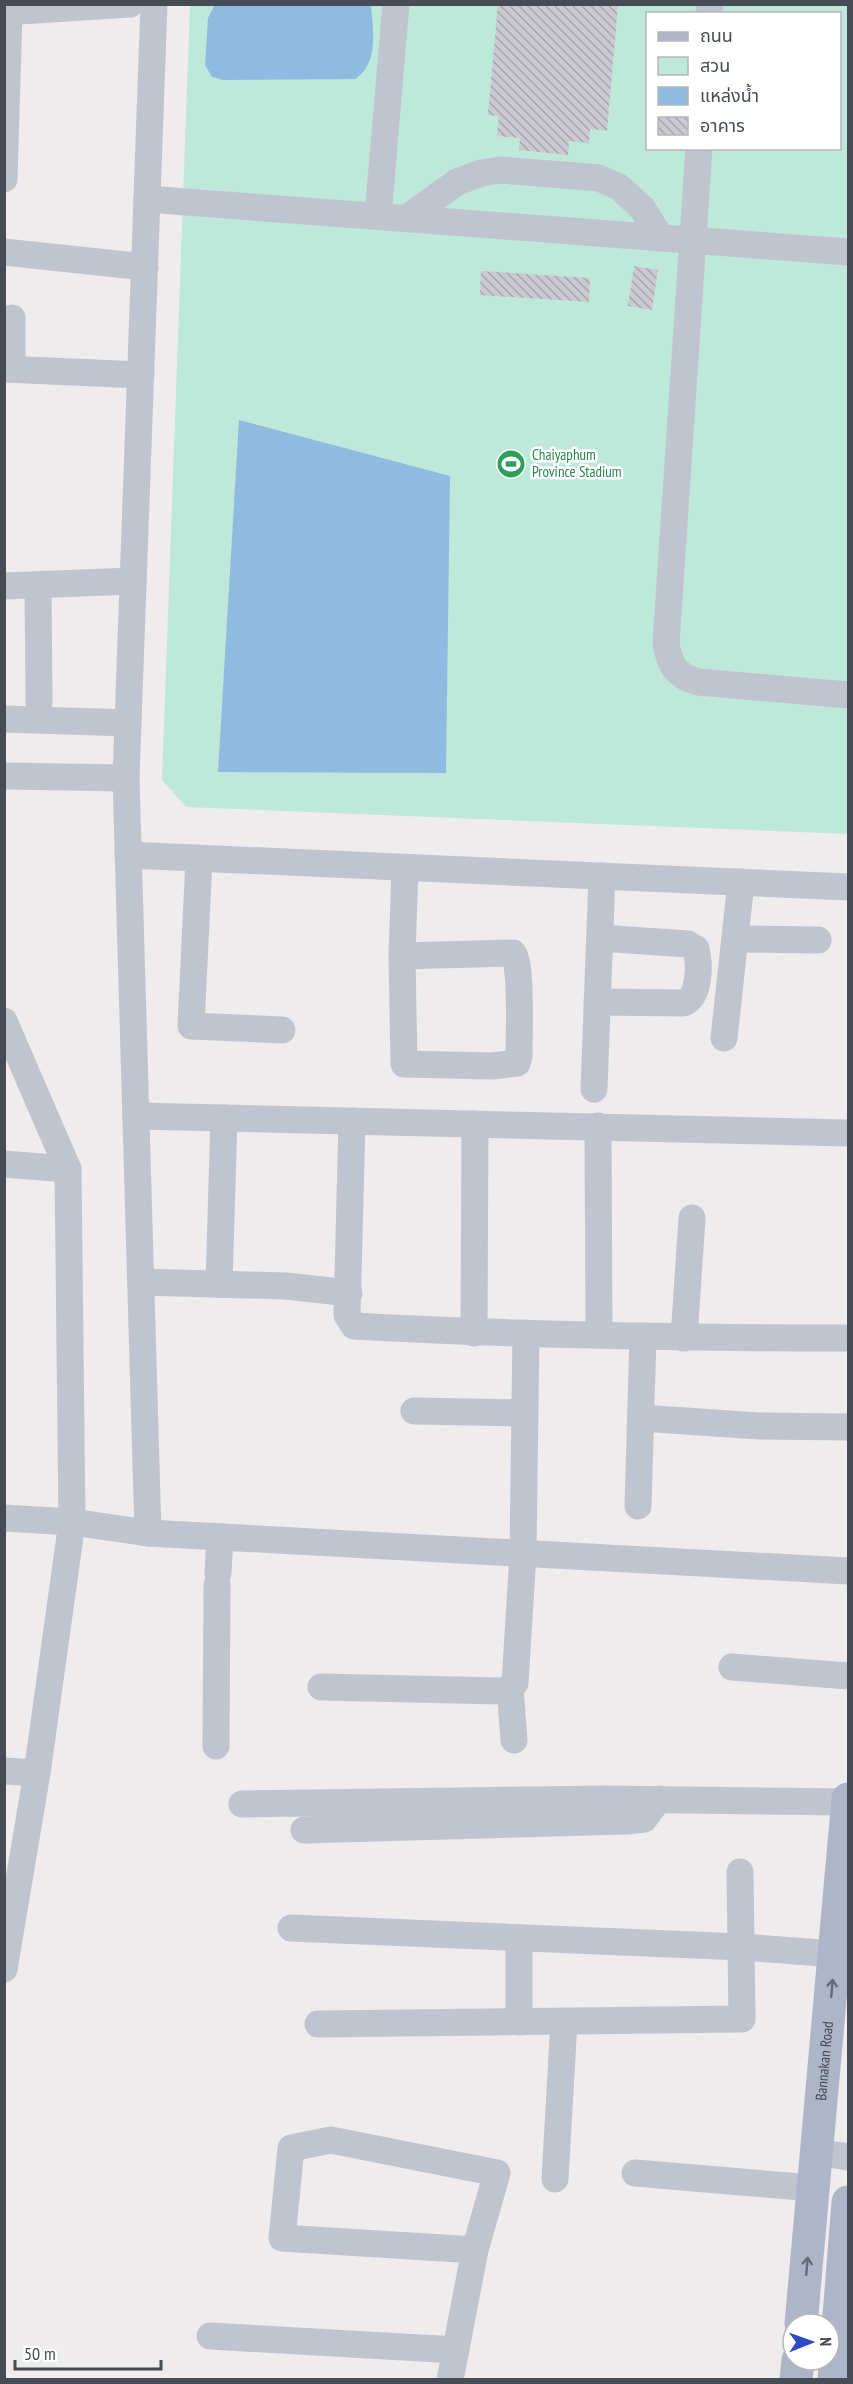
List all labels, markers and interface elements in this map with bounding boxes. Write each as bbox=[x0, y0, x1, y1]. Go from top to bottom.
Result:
legend bbox=[646, 12, 841, 150]
text: ถนน bbox=[700, 24, 733, 47]
text: สวน bbox=[700, 54, 730, 77]
text: แหล่งน้ำ bbox=[700, 83, 759, 107]
text: อาคาร bbox=[700, 114, 745, 137]
place label: Chaiyaphum Province Stadium bbox=[532, 445, 622, 481]
sports icon: Chaiyaphum Province Stadium bbox=[495, 448, 527, 480]
one-way arrow bbox=[827, 1978, 838, 1998]
street label: Bannakan Road bbox=[811, 2021, 837, 2101]
one-way arrow bbox=[801, 2256, 812, 2276]
north arrow bbox=[781, 2312, 841, 2372]
scale bar bbox=[15, 2333, 160, 2371]
text: N bbox=[816, 2337, 836, 2346]
text: 50 m bbox=[24, 2342, 56, 2365]

